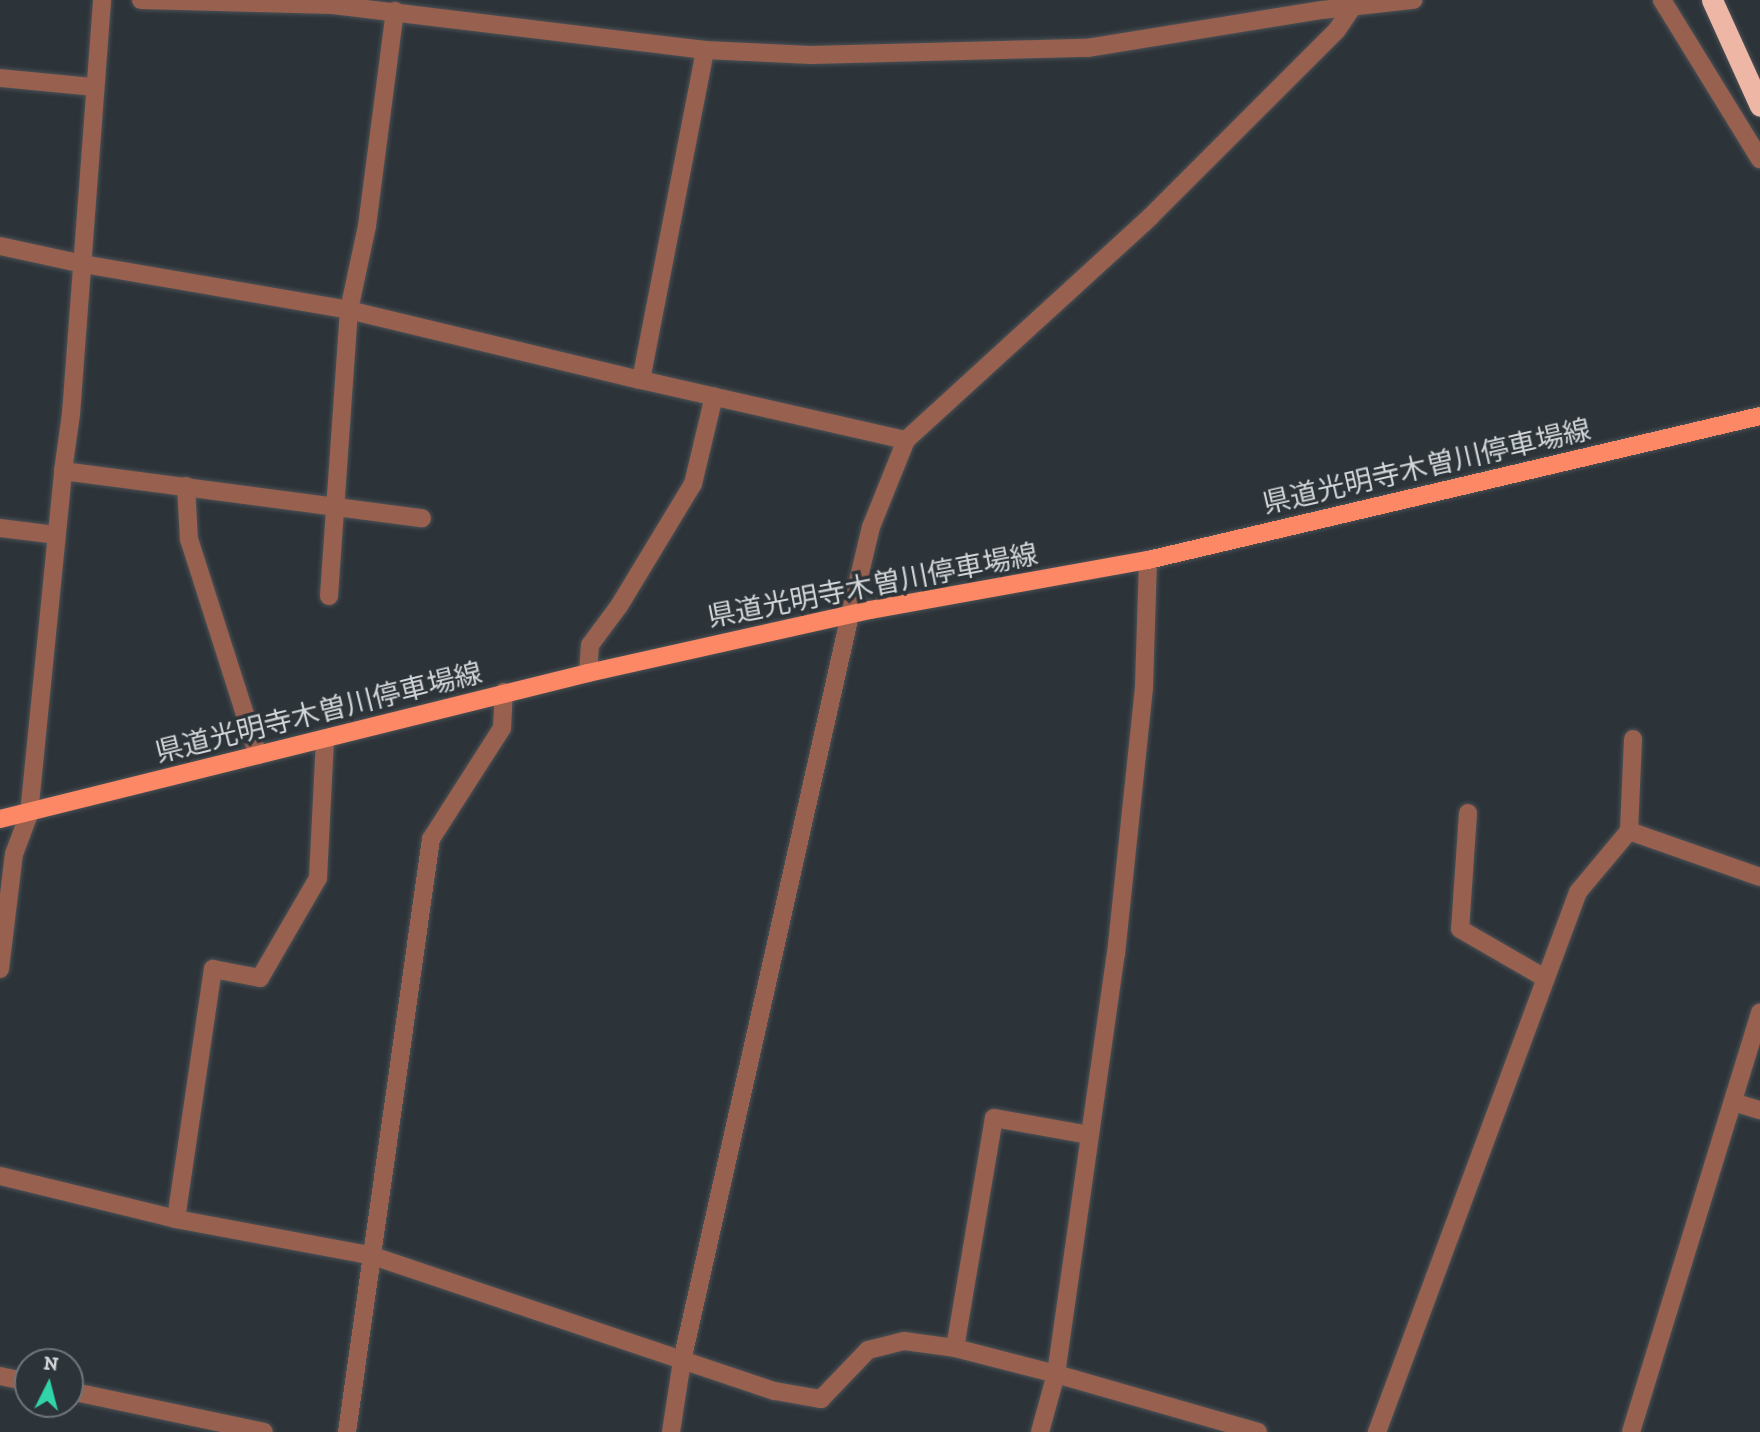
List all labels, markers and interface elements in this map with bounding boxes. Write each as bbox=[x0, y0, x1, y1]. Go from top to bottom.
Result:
street label: 県道光明寺木曽川停車場線 bbox=[1260, 413, 1594, 521]
street label: 県道光明寺木曽川停車場線 bbox=[705, 537, 1041, 635]
street label: 県道光明寺木曽川停車場線 bbox=[152, 656, 486, 770]
north arrow bbox=[14, 1348, 84, 1418]
text: N bbox=[43, 1351, 59, 1376]

